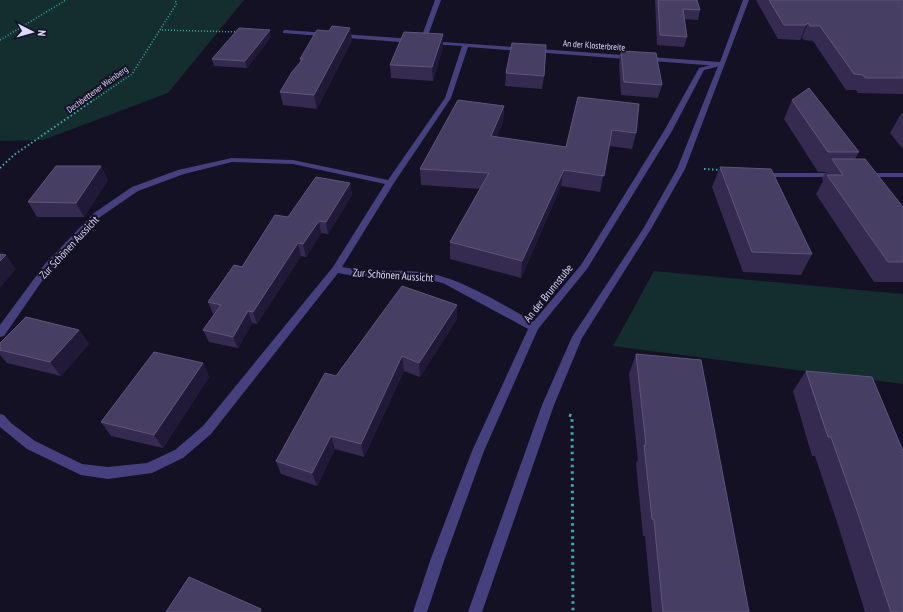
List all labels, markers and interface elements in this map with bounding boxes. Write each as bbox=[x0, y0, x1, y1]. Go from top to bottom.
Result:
north arrow bbox=[12, 12, 52, 52]
text: N bbox=[35, 29, 49, 37]
street label: An der Klosterbreite bbox=[563, 37, 626, 53]
street label: Dechbettener Weinberg bbox=[64, 63, 130, 115]
street label: Zur Schönen Aussicht bbox=[36, 213, 102, 281]
street label: An der Brunnstube bbox=[520, 261, 576, 325]
street label: Zur Schönen Aussicht bbox=[352, 265, 434, 285]

